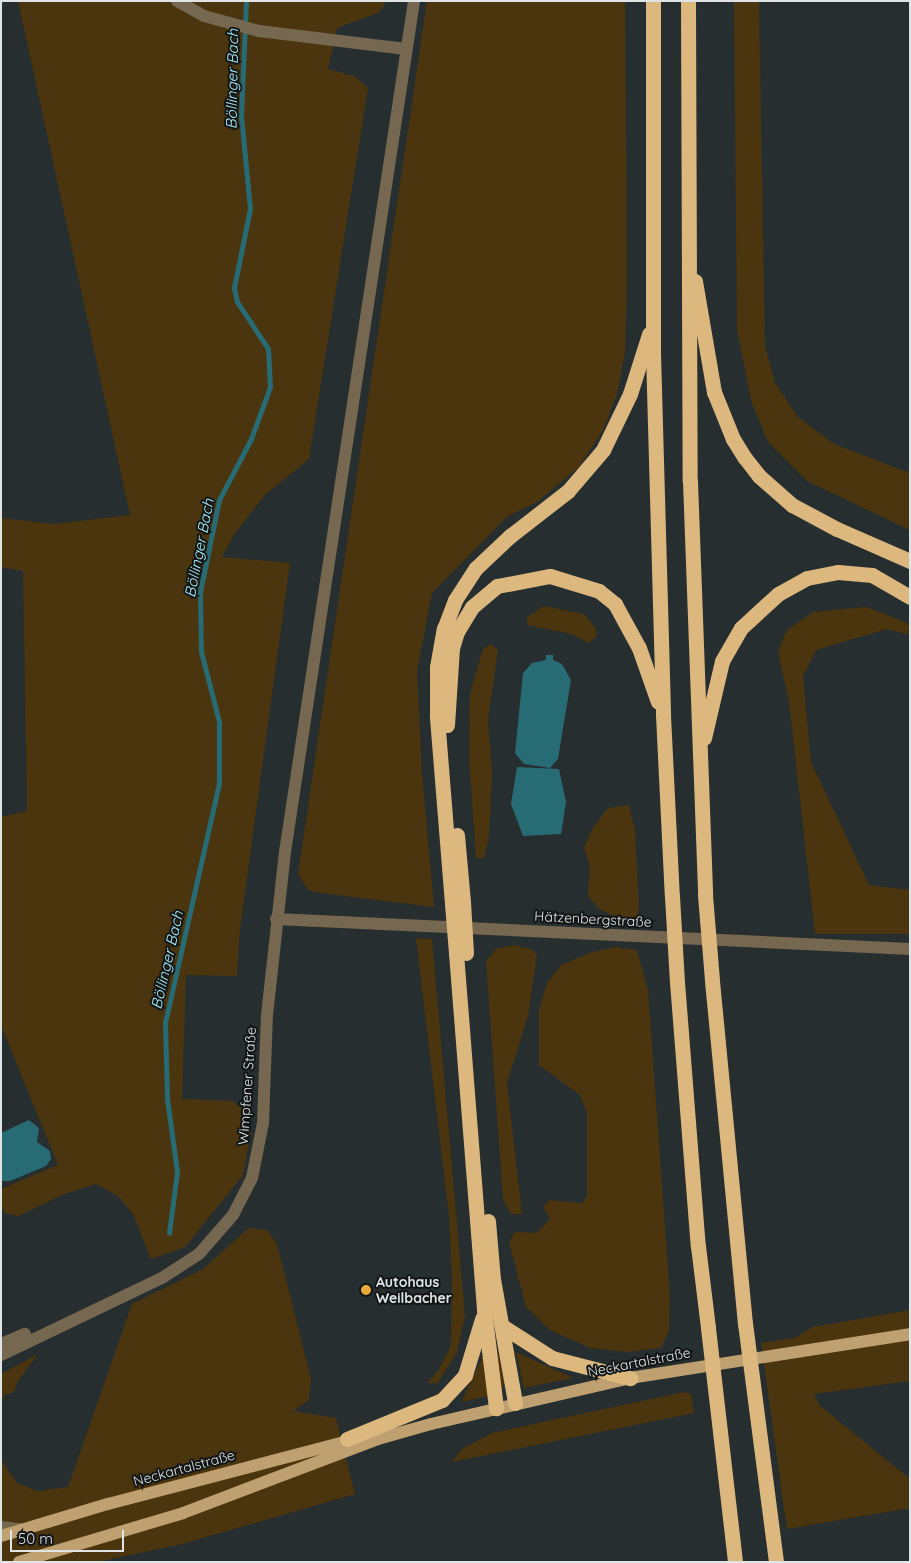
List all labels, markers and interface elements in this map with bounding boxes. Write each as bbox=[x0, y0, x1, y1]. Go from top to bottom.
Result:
water label: Böllinger Bach bbox=[222, 29, 242, 129]
water label: Böllinger Bach bbox=[181, 497, 217, 599]
street label: Hätzenbergstraße bbox=[534, 908, 652, 930]
water label: Böllinger Bach bbox=[147, 909, 187, 1011]
street label: Wimpfener Straße bbox=[235, 1026, 259, 1146]
place label: Autohaus Weilbacher bbox=[376, 1274, 452, 1306]
marker: Autohaus Weilbacher bbox=[360, 1284, 372, 1296]
street label: Neckartalstraße bbox=[586, 1344, 692, 1380]
street label: Neckartalstraße bbox=[131, 1446, 237, 1490]
scale bar bbox=[12, 1520, 126, 1552]
text: 50 m bbox=[18, 1529, 53, 1548]

